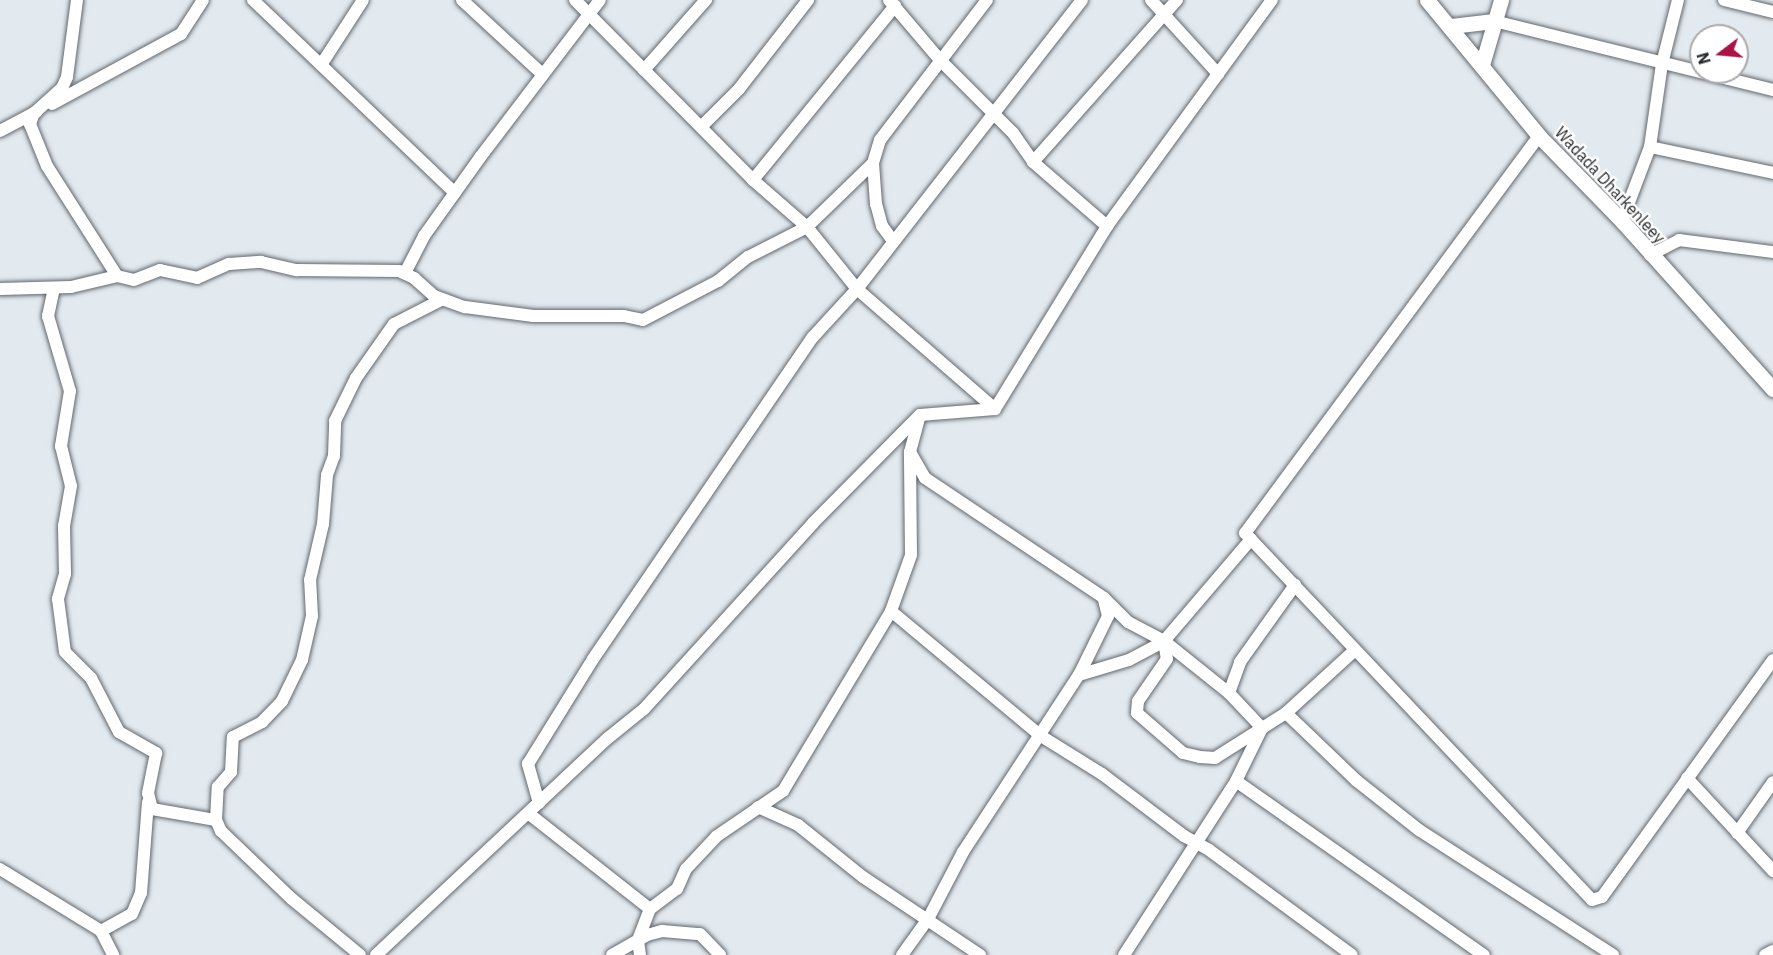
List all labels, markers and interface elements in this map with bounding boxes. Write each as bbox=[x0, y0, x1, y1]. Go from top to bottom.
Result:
north arrow bbox=[1689, 24, 1749, 84]
text: N bbox=[1692, 50, 1715, 67]
street label: Wadada Dharkenleey bbox=[1551, 123, 1669, 247]

